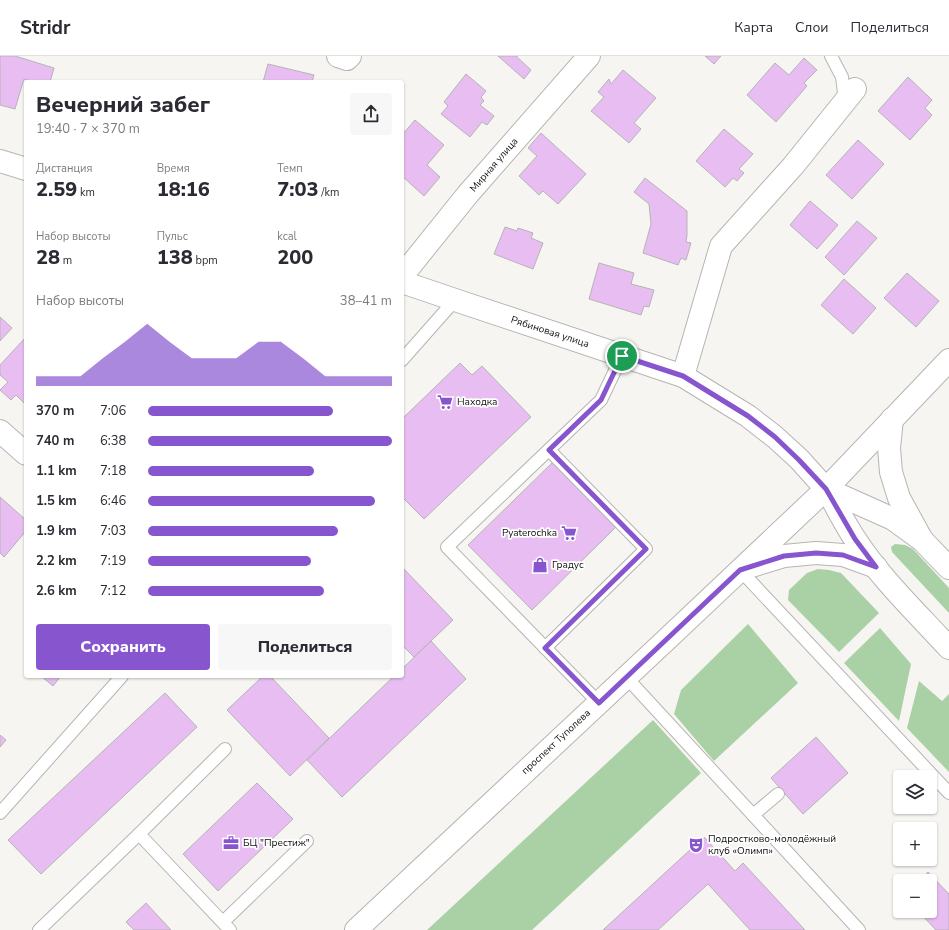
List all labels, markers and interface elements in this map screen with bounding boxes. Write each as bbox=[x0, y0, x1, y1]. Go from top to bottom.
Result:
text: Stridr bbox=[20, 15, 70, 41]
text: Карта bbox=[734, 18, 773, 37]
text: Слои bbox=[795, 18, 829, 37]
text: Поделиться bbox=[851, 18, 929, 37]
text: Вечерний забег bbox=[36, 90, 210, 120]
button: share bbox=[350, 93, 392, 135]
text: 19:40 · 7 × 370 m bbox=[36, 120, 140, 138]
street label: Мирная улица bbox=[467, 135, 521, 195]
text: Дистанция bbox=[36, 161, 92, 176]
text: Время bbox=[157, 161, 190, 176]
text: Темп bbox=[277, 161, 303, 176]
text: 2.59 bbox=[36, 176, 77, 203]
text: 18:16 bbox=[157, 176, 210, 203]
text: 7:03 bbox=[277, 176, 319, 203]
text: km bbox=[77, 185, 95, 200]
text: /km bbox=[319, 185, 339, 200]
text: Набор высоты bbox=[36, 229, 111, 244]
text: Пульс bbox=[157, 229, 188, 244]
text: kcal bbox=[277, 229, 297, 244]
text: 28 bbox=[36, 244, 60, 271]
text: 138 bbox=[157, 244, 193, 271]
text: 200 bbox=[277, 244, 313, 271]
text: m bbox=[60, 253, 72, 268]
text: bpm bbox=[193, 253, 218, 268]
text: Набор высоты bbox=[36, 292, 124, 310]
text: 38–41 m bbox=[340, 292, 392, 310]
street label: Рябиновая улица bbox=[509, 313, 591, 351]
pin bbox=[605, 339, 639, 373]
icon: arrive bbox=[611, 345, 633, 367]
supermarket icon: Находка bbox=[436, 393, 454, 411]
place label: Находка bbox=[457, 395, 497, 409]
text: 370 m bbox=[36, 402, 74, 420]
text: 7:06 bbox=[100, 402, 126, 420]
text: 740 m bbox=[36, 432, 74, 450]
text: 6:38 bbox=[100, 432, 126, 450]
text: 1.1 km bbox=[36, 462, 77, 480]
text: 7:18 bbox=[100, 462, 126, 480]
text: 1.5 km bbox=[36, 492, 77, 510]
text: 6:46 bbox=[100, 492, 126, 510]
text: 1.9 km bbox=[36, 522, 77, 540]
text: 7:03 bbox=[100, 522, 126, 540]
supermarket icon: Pyaterochka bbox=[560, 524, 578, 542]
place label: Pyaterochka bbox=[502, 526, 557, 540]
text: 2.2 km bbox=[36, 552, 77, 570]
text: 7:19 bbox=[100, 552, 126, 570]
shop icon: Градус bbox=[531, 556, 549, 574]
place label: Градус bbox=[552, 558, 584, 572]
text: 2.6 km bbox=[36, 582, 77, 600]
text: 7:12 bbox=[100, 582, 126, 600]
button: Сохранить bbox=[36, 624, 210, 670]
button: Поделиться bbox=[218, 624, 392, 670]
street label: проспект Туполева bbox=[518, 706, 594, 778]
map controls bbox=[893, 770, 937, 918]
button: layers bbox=[893, 770, 937, 814]
button: + bbox=[893, 822, 937, 866]
place label: Подростково-молодёжный клуб «Олимп» bbox=[708, 832, 836, 858]
office icon: БЦ "Престиж" bbox=[222, 834, 240, 852]
place label: БЦ "Престиж" bbox=[243, 836, 310, 850]
theatre icon: Подростково-молодёжный клуб «Олимп» bbox=[687, 836, 705, 854]
button: − bbox=[893, 874, 937, 918]

